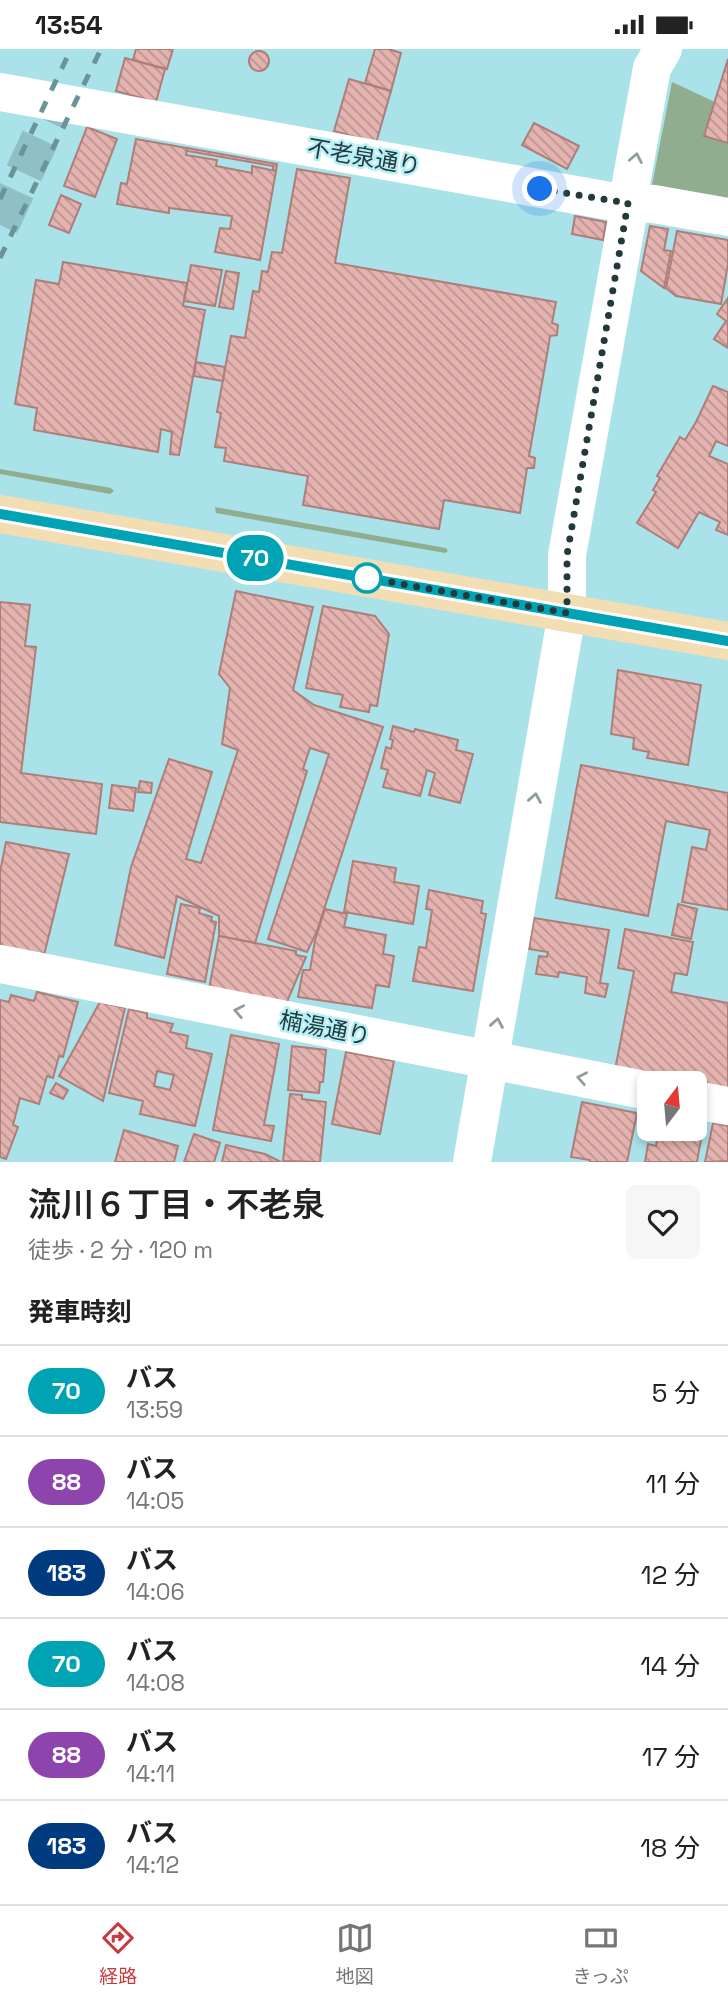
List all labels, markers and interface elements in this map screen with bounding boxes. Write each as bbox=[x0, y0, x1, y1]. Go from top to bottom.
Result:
text: 13:54 bbox=[35, 8, 102, 42]
street label: 不老泉通り bbox=[305, 132, 423, 182]
one-way arrow bbox=[627, 152, 642, 164]
your location bbox=[522, 171, 557, 206]
line badge: 70 bbox=[224, 535, 286, 581]
text: 70 bbox=[241, 542, 269, 573]
unlabelled marker bbox=[352, 563, 382, 593]
one-way arrow bbox=[527, 792, 542, 804]
street label: 楠湯通り bbox=[277, 1004, 373, 1052]
one-way arrow bbox=[233, 1005, 245, 1020]
one-way arrow bbox=[489, 1017, 504, 1029]
north arrow bbox=[637, 1071, 707, 1141]
map controls bbox=[637, 1071, 707, 1141]
one-way arrow bbox=[576, 1072, 588, 1087]
text: 流川６丁目・不老泉 bbox=[28, 1184, 325, 1226]
button: heart bbox=[626, 1185, 700, 1259]
text: 徒歩 · 2 分 · 120 m bbox=[28, 1235, 213, 1265]
text: 発車時刻 bbox=[28, 1295, 132, 1329]
text: バス bbox=[126, 1361, 178, 1395]
text: 70 bbox=[52, 1375, 81, 1406]
text: 5 分 bbox=[652, 1376, 700, 1410]
text: 13:59 bbox=[126, 1395, 183, 1425]
text: バス bbox=[126, 1452, 178, 1486]
text: 88 bbox=[52, 1466, 81, 1497]
text: 11 分 bbox=[646, 1467, 700, 1501]
text: 14:05 bbox=[126, 1486, 184, 1516]
text: バス bbox=[126, 1543, 178, 1577]
text: 183 bbox=[47, 1557, 86, 1588]
text: 12 分 bbox=[641, 1558, 700, 1592]
text: 14:06 bbox=[126, 1577, 185, 1607]
text: バス bbox=[126, 1634, 178, 1668]
text: 70 bbox=[52, 1648, 81, 1679]
text: 14 分 bbox=[640, 1649, 700, 1683]
text: 14:08 bbox=[126, 1668, 185, 1698]
text: バス bbox=[126, 1725, 178, 1759]
text: 88 bbox=[52, 1739, 81, 1770]
text: 17 分 bbox=[642, 1740, 700, 1774]
text: 14:11 bbox=[126, 1759, 175, 1789]
text: バス bbox=[126, 1816, 178, 1850]
text: 183 bbox=[47, 1830, 86, 1861]
text: 18 分 bbox=[640, 1831, 700, 1865]
text: 14:12 bbox=[126, 1850, 179, 1880]
tab: 経路 bbox=[99, 1919, 137, 1989]
tab: 地図 bbox=[336, 1919, 374, 1989]
tab: きっぷ bbox=[572, 1919, 629, 1989]

